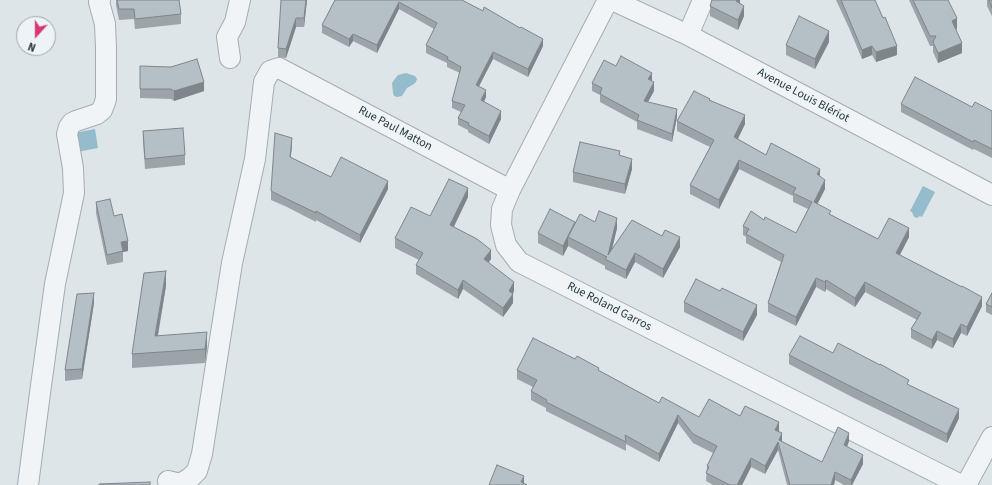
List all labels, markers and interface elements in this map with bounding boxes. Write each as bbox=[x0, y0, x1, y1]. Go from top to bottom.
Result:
north arrow bbox=[16, 16, 56, 56]
text: N bbox=[26, 38, 38, 55]
street label: Avenue Louis Blériot bbox=[755, 66, 851, 126]
street label: Rue Paul Matton bbox=[356, 104, 434, 154]
street label: Rue Roland Garros bbox=[564, 280, 654, 334]

